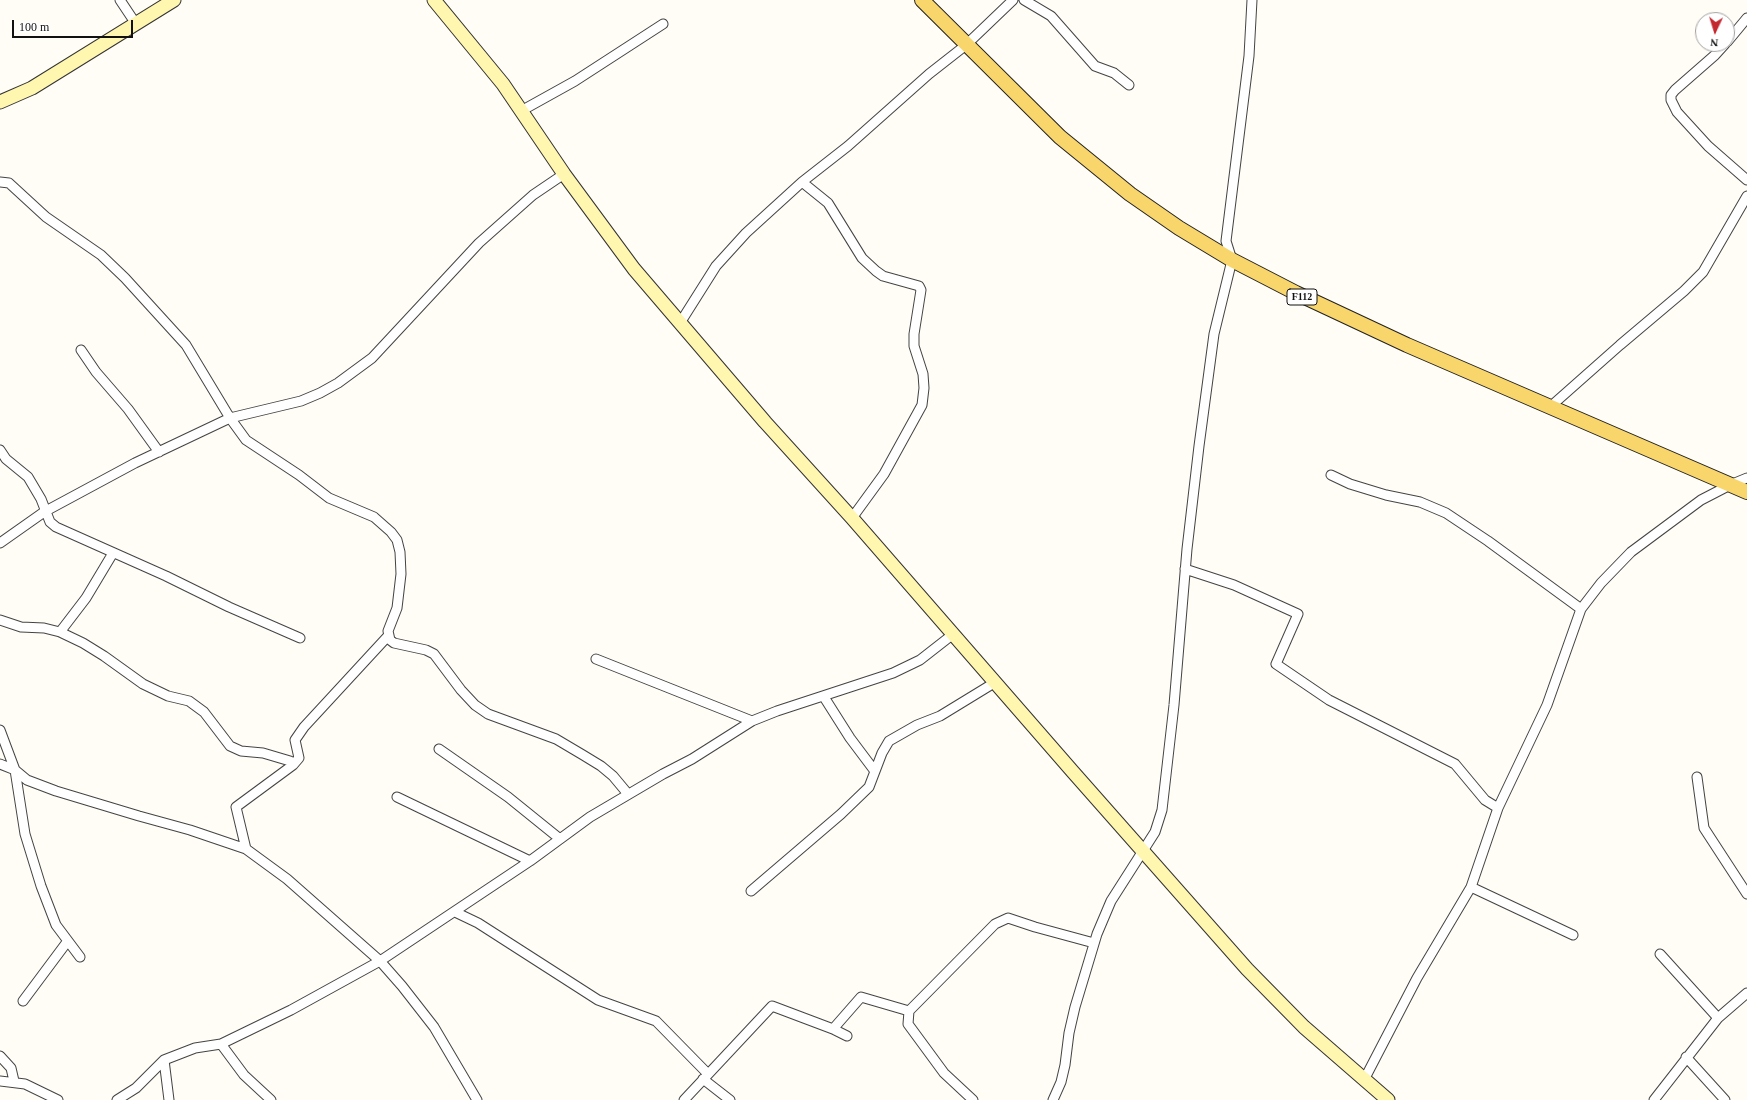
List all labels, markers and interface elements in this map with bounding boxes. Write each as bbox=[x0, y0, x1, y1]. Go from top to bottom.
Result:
scale bar bbox=[14, 12, 135, 38]
north arrow bbox=[1695, 12, 1735, 52]
text: 100 m bbox=[19, 20, 49, 34]
text: N bbox=[1710, 37, 1719, 49]
road number: F112 bbox=[1287, 289, 1317, 305]

